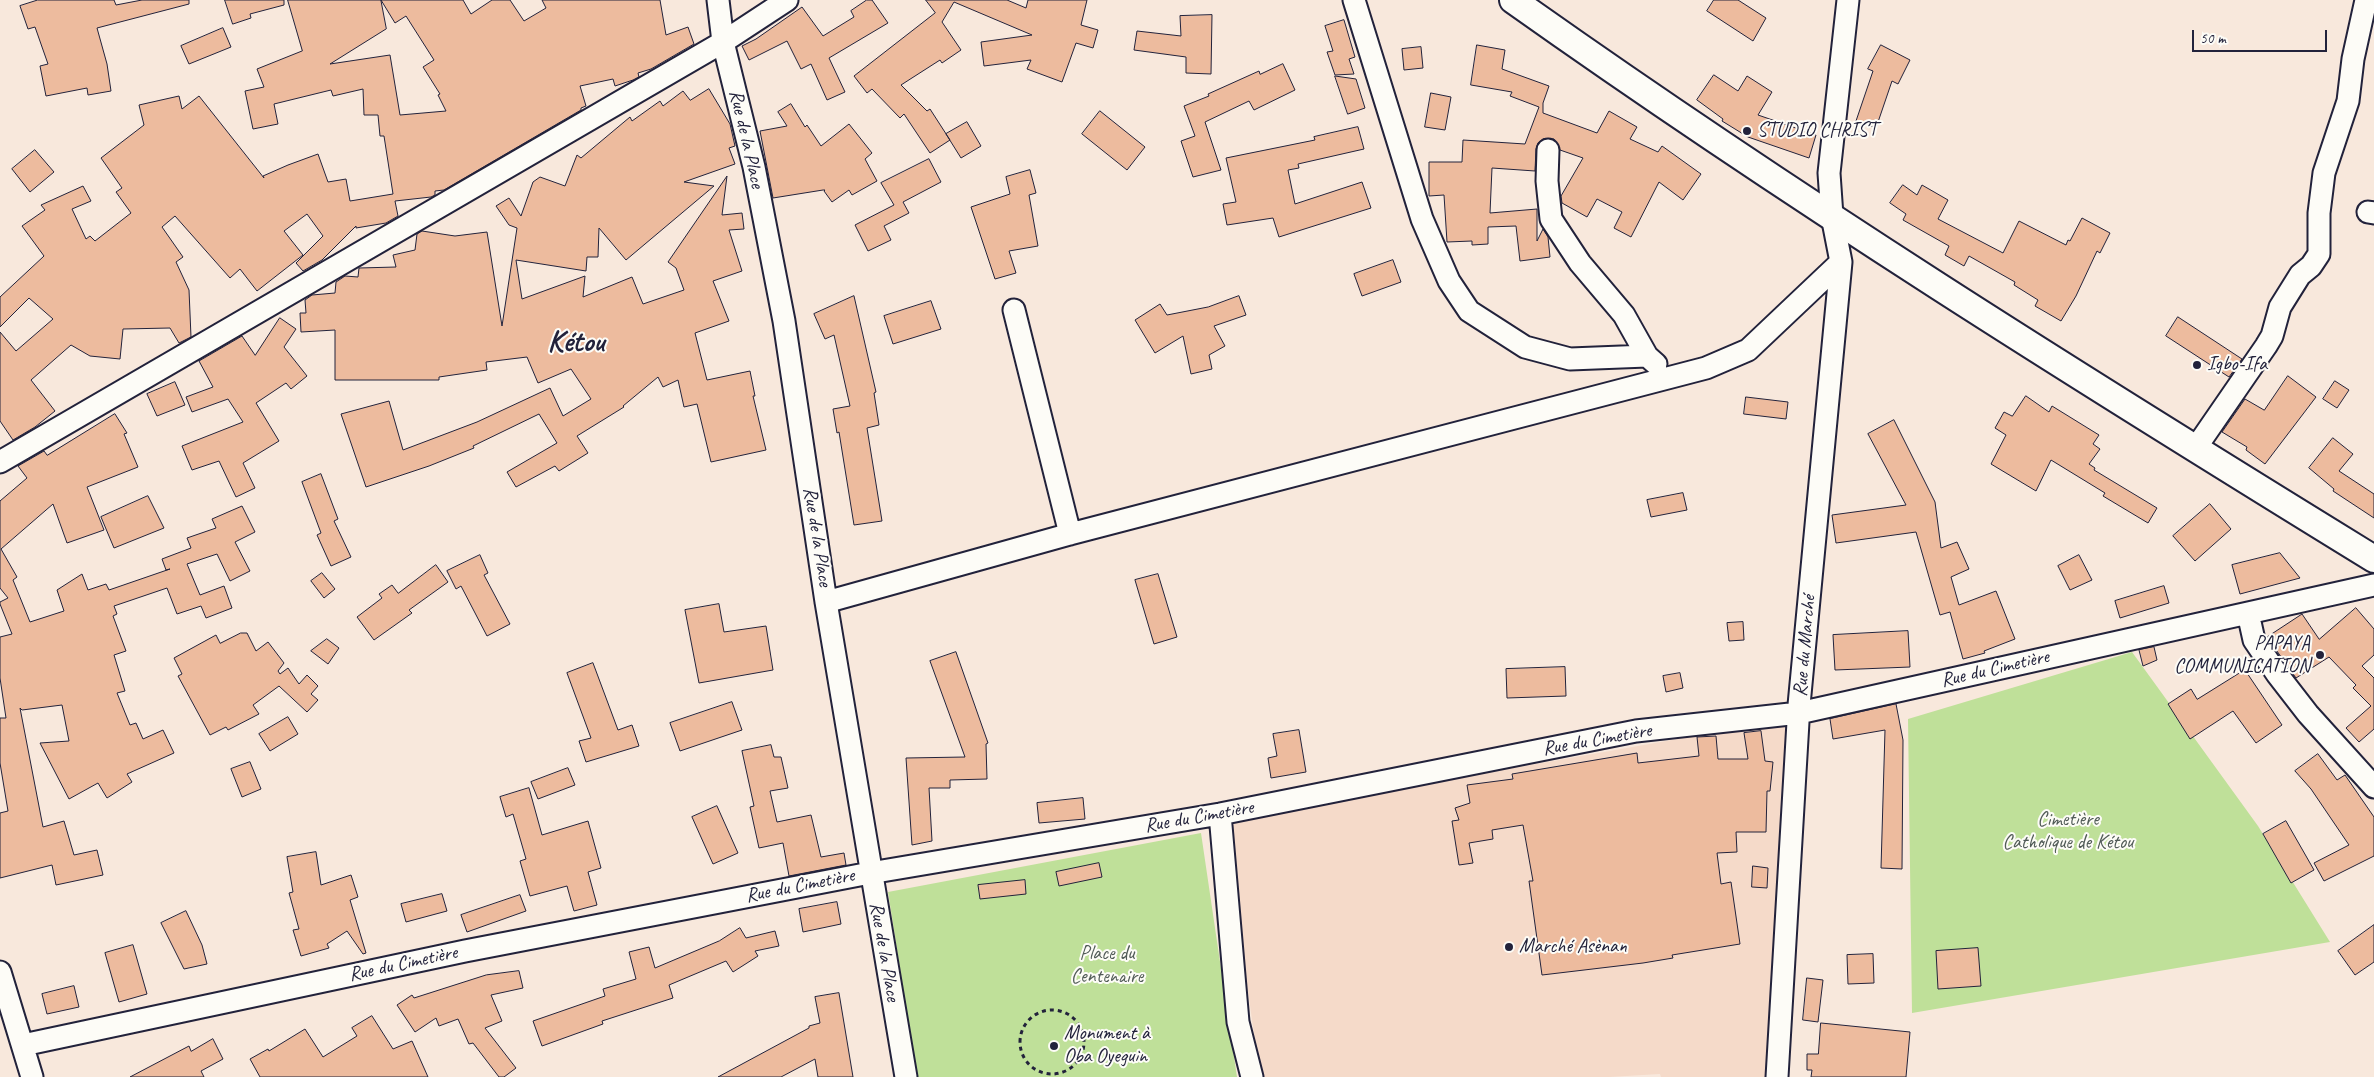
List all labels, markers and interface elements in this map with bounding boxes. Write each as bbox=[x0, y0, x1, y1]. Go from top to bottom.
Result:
scale bar bbox=[2194, 20, 2329, 52]
text: 50 m bbox=[2200, 29, 2226, 48]
street label: Rue de la Place bbox=[723, 88, 769, 190]
place label: STUDIO CHRIST bbox=[1757, 119, 1877, 143]
marker: STUDIO CHRIST bbox=[1741, 125, 1753, 137]
district label: Kétou bbox=[548, 325, 604, 361]
place label: Igbo-Ifa bbox=[2207, 353, 2267, 377]
marker: Igbo-Ifa bbox=[2191, 359, 2203, 371]
street label: Rue de la Place bbox=[797, 486, 837, 588]
street label: Rue du Marché bbox=[1789, 594, 1821, 698]
place label: PAPAYA COMMUNICATION bbox=[2174, 632, 2310, 679]
street label: Rue du Cimetière bbox=[1939, 645, 2051, 693]
marker: PAPAYA COMMUNICATION bbox=[2314, 649, 2326, 661]
street label: Rue du Cimetière bbox=[1541, 719, 1653, 761]
street label: Rue du Cimetière bbox=[1143, 796, 1255, 838]
park label: Cimetière Catholique de Kétou bbox=[2003, 808, 2133, 855]
street label: Rue du Cimetière bbox=[744, 864, 856, 908]
street label: Rue de la Place bbox=[863, 901, 905, 1003]
place label: Marché Asènan bbox=[1519, 935, 1627, 959]
street label: Rue du Cimetière bbox=[347, 941, 459, 987]
marker: Marché Asènan bbox=[1503, 941, 1515, 953]
park label: Place du Centenaire bbox=[1071, 942, 1143, 989]
place label: Monument à Oba Oyeguin bbox=[1064, 1022, 1150, 1069]
marker: Monument à Oba Oyeguin bbox=[1048, 1040, 1060, 1052]

